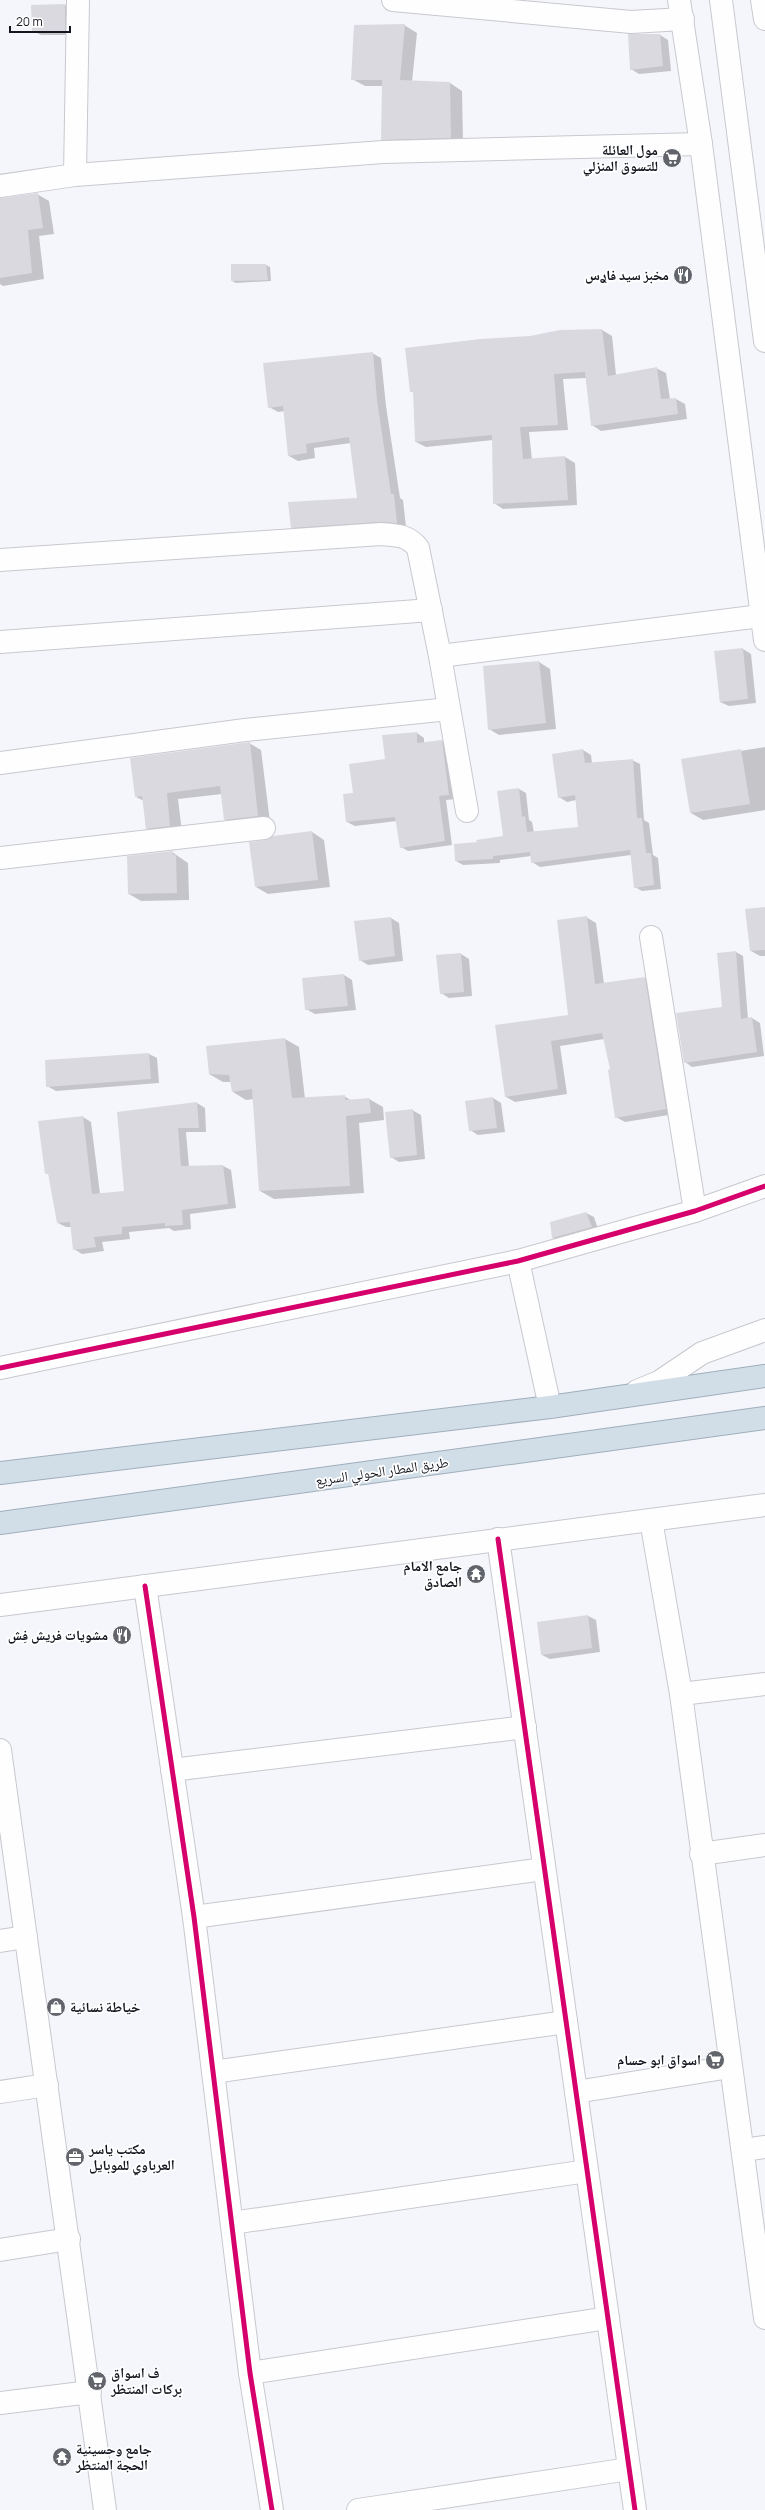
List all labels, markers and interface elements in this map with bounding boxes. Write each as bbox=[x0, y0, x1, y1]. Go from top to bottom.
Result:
scale bar bbox=[10, 8, 70, 34]
text: 20 m bbox=[16, 13, 43, 30]
place label: مول العائلة للتسوق المنزلي bbox=[583, 140, 658, 177]
supermarket icon: مول العائلة للتسوق المنزلي bbox=[661, 147, 683, 169]
restaurant icon: مخبز سيد فاࢪس bbox=[672, 264, 694, 286]
place label: مخبز سيد فاࢪس bbox=[585, 265, 669, 284]
street label: طريق المطار الحولي السريع bbox=[314, 1452, 450, 1492]
place label: جامع الامام الصادق bbox=[403, 1556, 462, 1591]
temple icon: جامع الامام الصادق bbox=[465, 1563, 487, 1585]
restaurant icon: مشويات فريش فِش bbox=[111, 1624, 133, 1646]
place label: مشويات فريش فِش bbox=[8, 1625, 108, 1644]
shop icon: خياطة نسائية bbox=[45, 1996, 67, 2018]
place label: خياطة نسائية bbox=[70, 1997, 140, 2016]
supermarket icon: اسواق ابو حسام bbox=[704, 2049, 726, 2071]
place label: اسواق ابو حسام bbox=[617, 2050, 701, 2070]
place label: مكتب ياسر العرباوي للموبايل bbox=[88, 2139, 175, 2176]
office icon: مكتب ياسر العرباوي للموبايل bbox=[64, 2146, 86, 2168]
place label: ف اسواق بركات المنتظر bbox=[110, 2363, 182, 2398]
supermarket icon: ف اسواق بركات المنتظر bbox=[86, 2370, 108, 2392]
place label: جامع وحسينية الحجة المنتظر bbox=[75, 2439, 152, 2474]
temple icon: جامع وحسينية الحجة المنتظر bbox=[51, 2446, 73, 2468]

